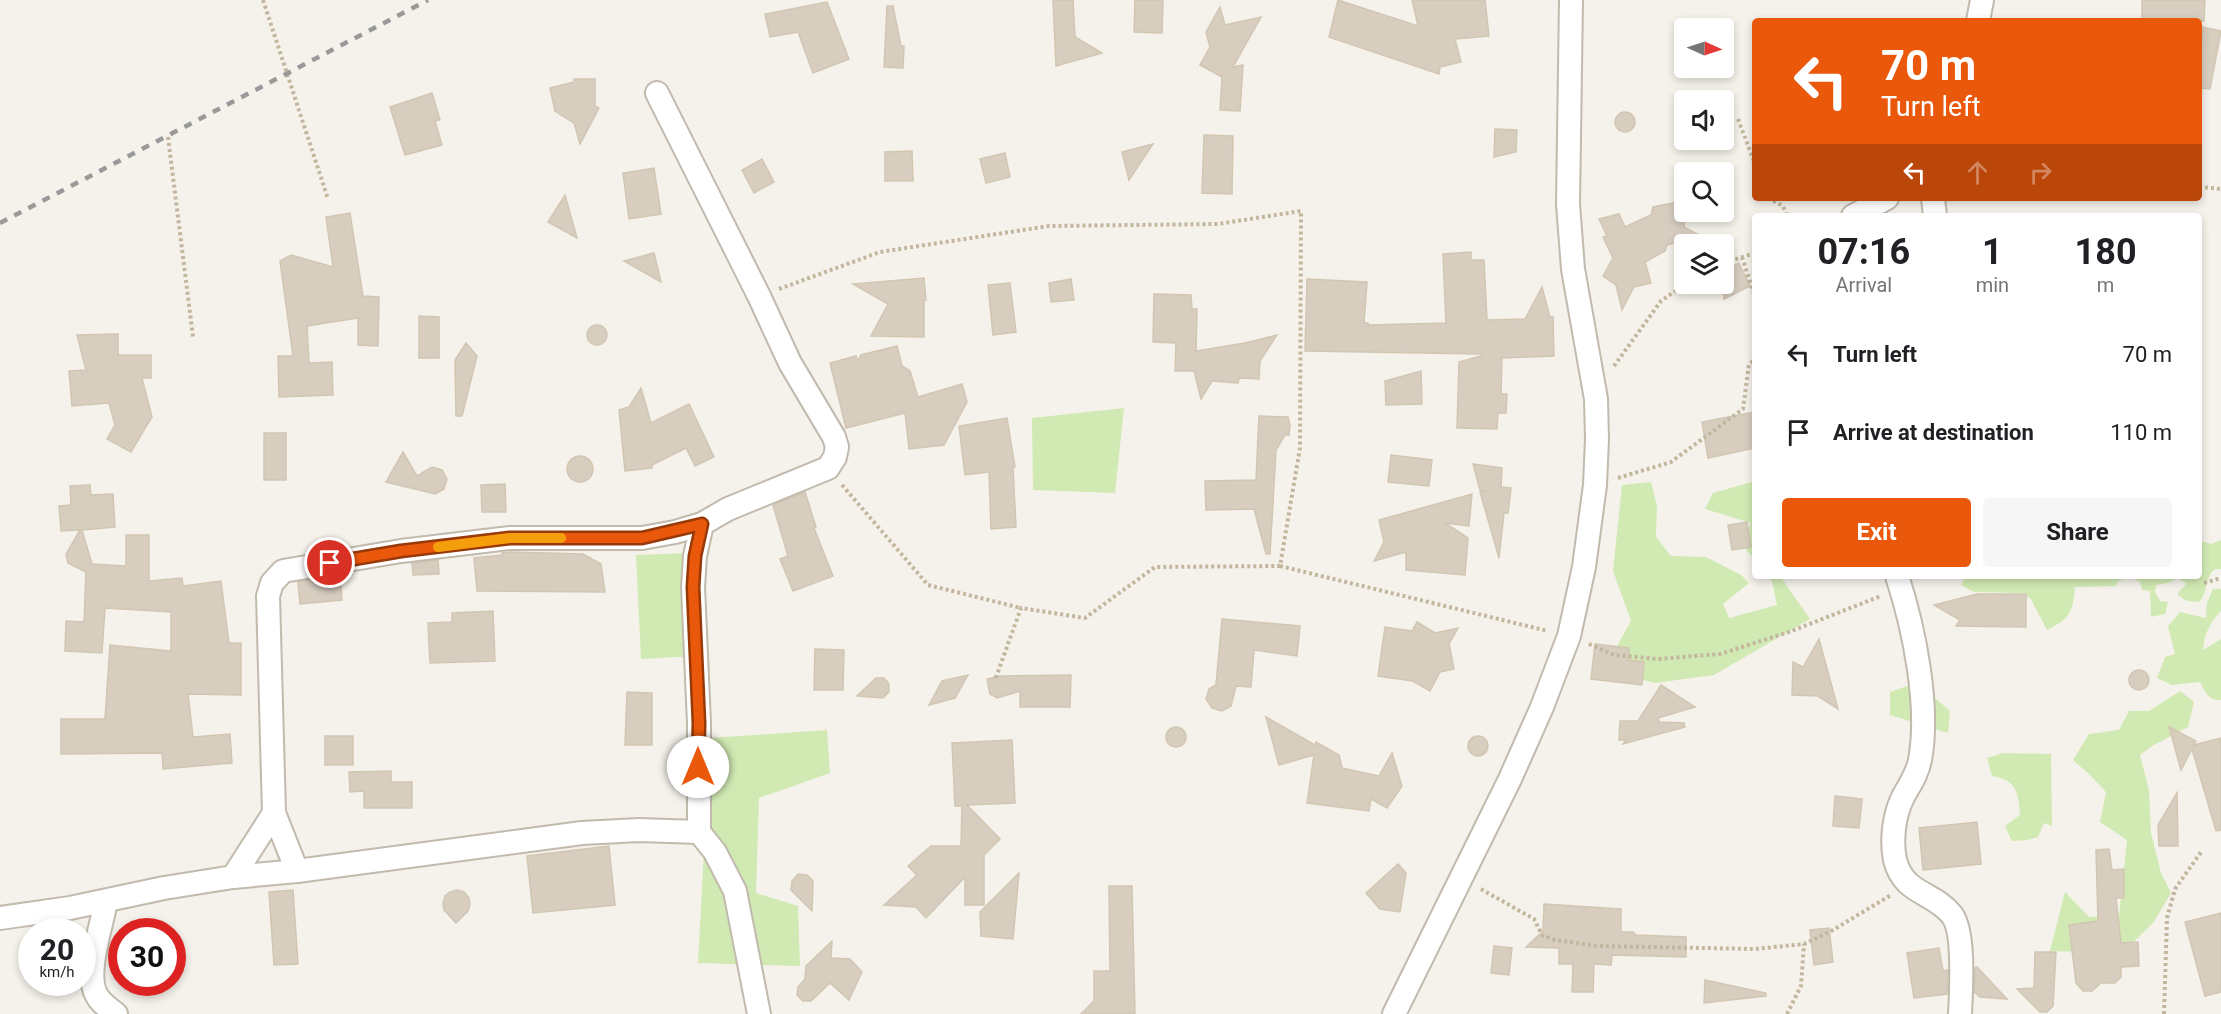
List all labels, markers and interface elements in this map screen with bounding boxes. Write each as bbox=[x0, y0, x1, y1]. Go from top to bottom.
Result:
north arrow bbox=[1674, 18, 1734, 78]
map controls bbox=[1674, 18, 1734, 294]
text: 70 m bbox=[1881, 41, 1976, 90]
icon: left bbox=[1782, 42, 1860, 120]
button: sound bbox=[1674, 90, 1734, 150]
text: Turn left bbox=[1881, 91, 1981, 123]
icon: left bbox=[1898, 156, 1931, 189]
icon: ahead bbox=[1961, 156, 1994, 189]
icon: right bbox=[2024, 156, 2057, 189]
button: search bbox=[1674, 162, 1734, 222]
text: 07:16 bbox=[1817, 231, 1910, 273]
text: 1 bbox=[1982, 231, 2003, 273]
text: 180 bbox=[2075, 231, 2137, 273]
button: layers bbox=[1674, 234, 1734, 294]
text: Arrival bbox=[1835, 273, 1892, 297]
text: min bbox=[1976, 273, 2009, 297]
text: m bbox=[2097, 273, 2114, 297]
icon: left bbox=[1782, 338, 1815, 371]
text: Turn left bbox=[1833, 342, 1917, 367]
text: 70 m bbox=[2123, 342, 2172, 367]
icon: arrive bbox=[1782, 416, 1815, 449]
text: Arrive at destination bbox=[1833, 420, 2034, 445]
text: 110 m bbox=[2110, 420, 2172, 445]
button: Exit bbox=[1782, 498, 1971, 567]
button: Share bbox=[1983, 498, 2172, 567]
pin bbox=[304, 537, 355, 588]
icon: arrive bbox=[313, 546, 346, 579]
position arrow bbox=[666, 735, 730, 799]
speed limit sign: 30 bbox=[108, 918, 186, 996]
text: 20 bbox=[40, 932, 74, 967]
text: km/h bbox=[39, 963, 75, 981]

